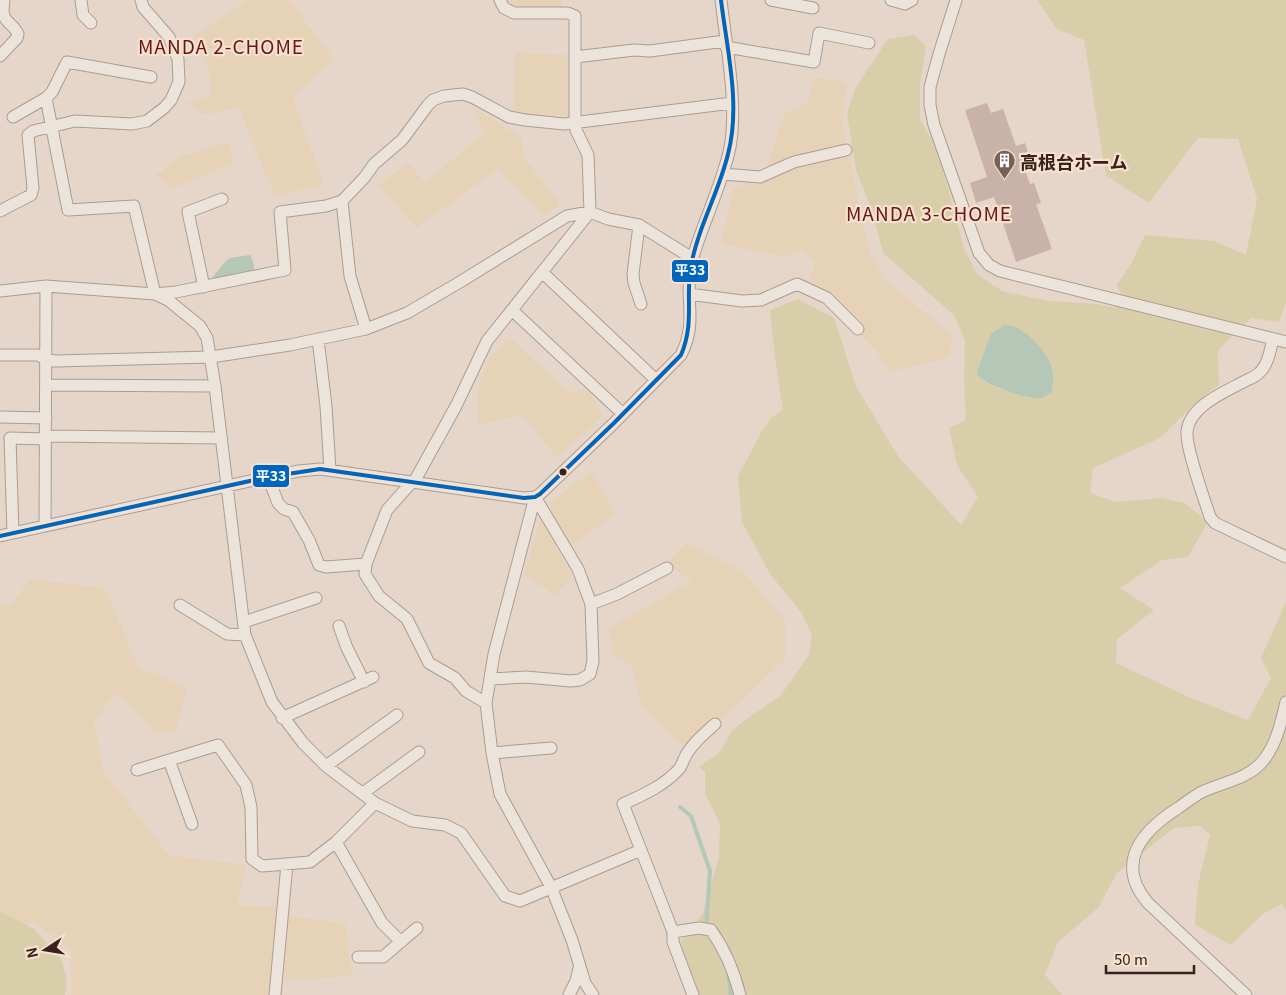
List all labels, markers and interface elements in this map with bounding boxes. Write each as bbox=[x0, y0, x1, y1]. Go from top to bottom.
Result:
district label: MANDA 2-CHOME bbox=[138, 32, 304, 59]
place label: 高根台ホーム bbox=[1020, 148, 1127, 174]
building icon: 高根台ホーム bbox=[992, 149, 1016, 180]
district label: MANDA 3-CHOME bbox=[846, 199, 1012, 226]
line badge: 平33 bbox=[671, 259, 709, 283]
text: 平33 bbox=[675, 259, 705, 279]
line badge: 平33 bbox=[252, 464, 290, 488]
text: 平33 bbox=[256, 465, 286, 485]
unlabelled marker bbox=[558, 467, 568, 477]
north arrow bbox=[20, 925, 70, 975]
scale bar bbox=[1106, 942, 1194, 974]
text: N bbox=[20, 946, 42, 960]
text: 50 m bbox=[1114, 948, 1148, 969]

